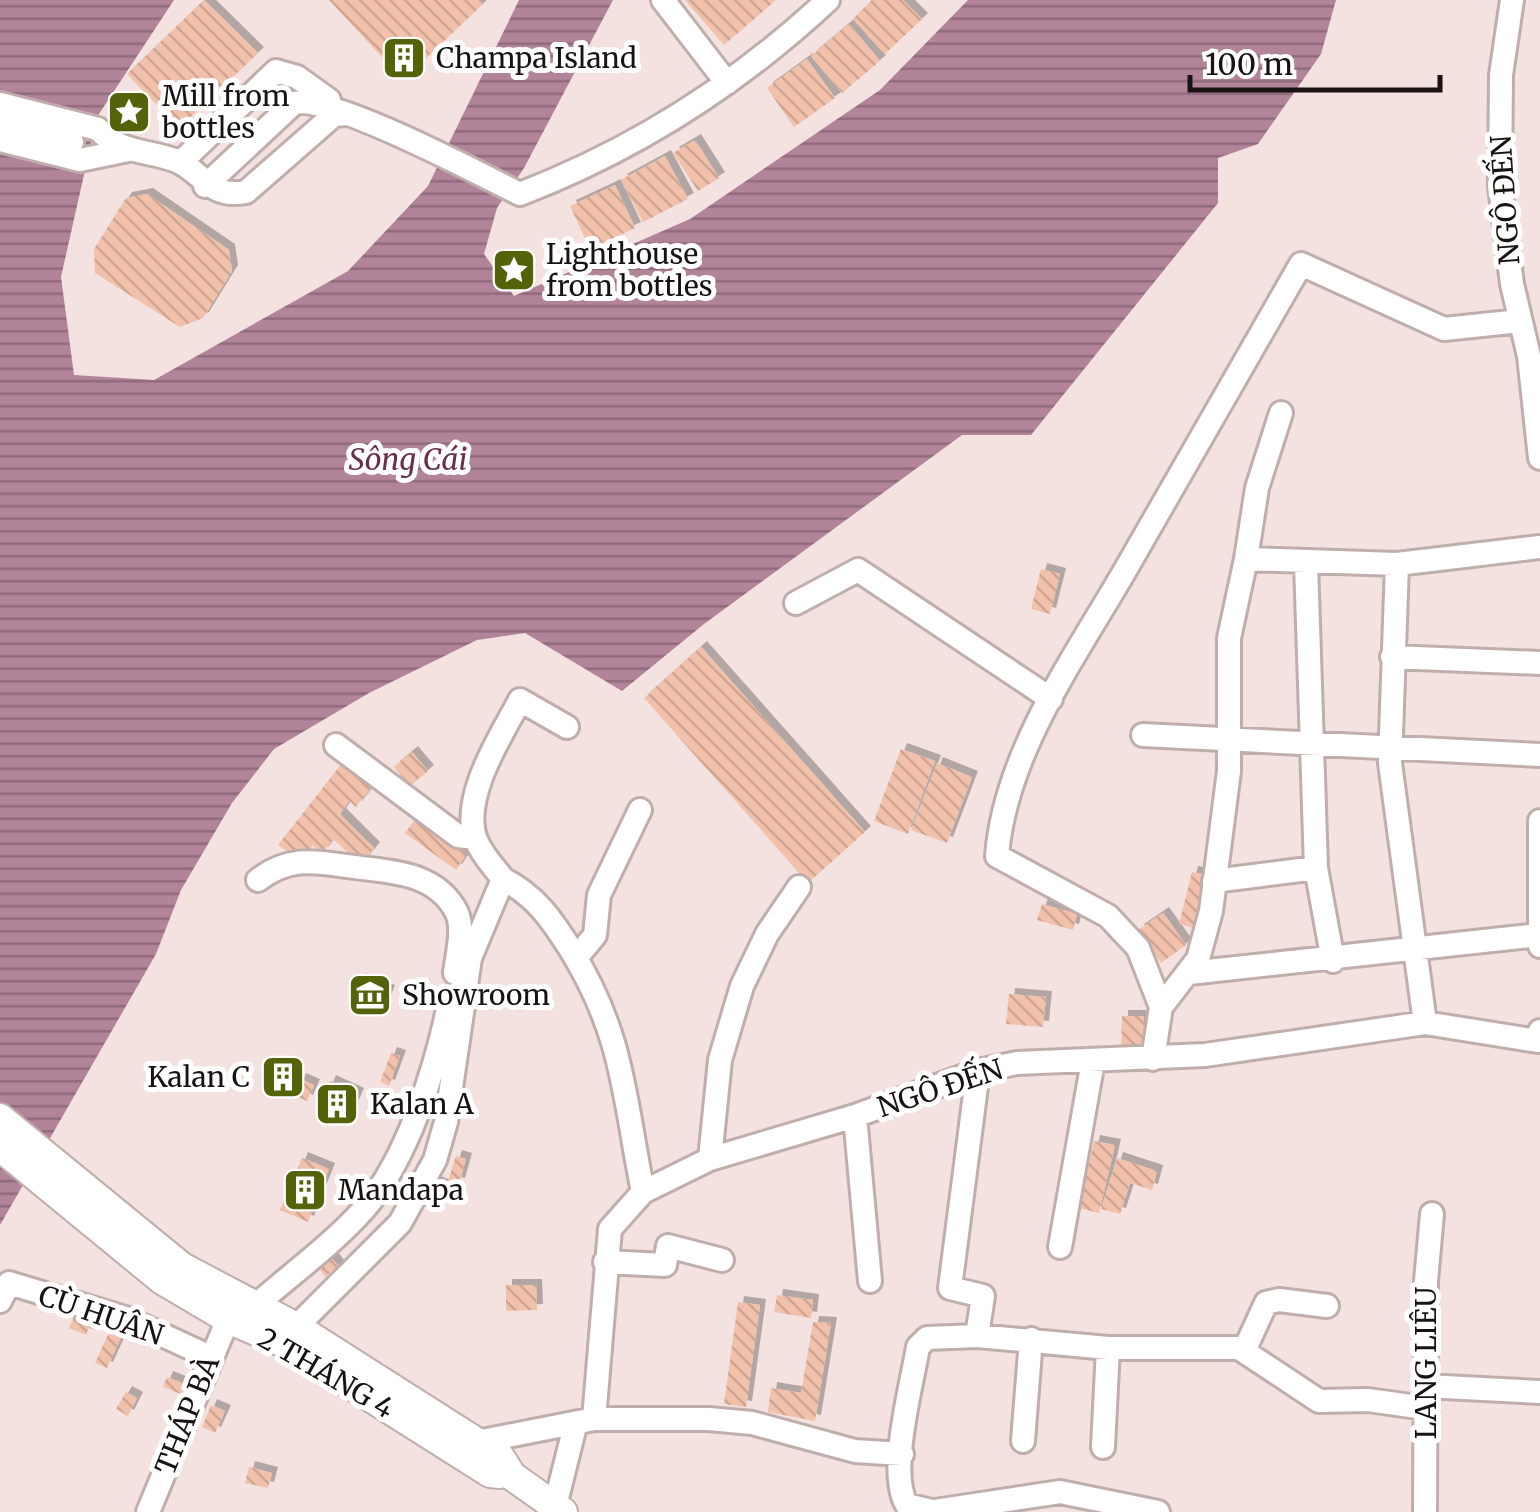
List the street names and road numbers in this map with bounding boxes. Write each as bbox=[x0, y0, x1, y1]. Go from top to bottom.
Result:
street label: NGÔ ĐẾN bbox=[1480, 134, 1527, 266]
street label: NGÔ ĐẾN bbox=[872, 1048, 1008, 1125]
street label: CÙ HUÂN bbox=[34, 1277, 168, 1353]
street label: LANG LIÊU bbox=[1408, 1287, 1444, 1439]
street label: 2 THÁNG 4 bbox=[252, 1320, 400, 1426]
street label: THÁP BÀ bbox=[147, 1350, 227, 1480]

